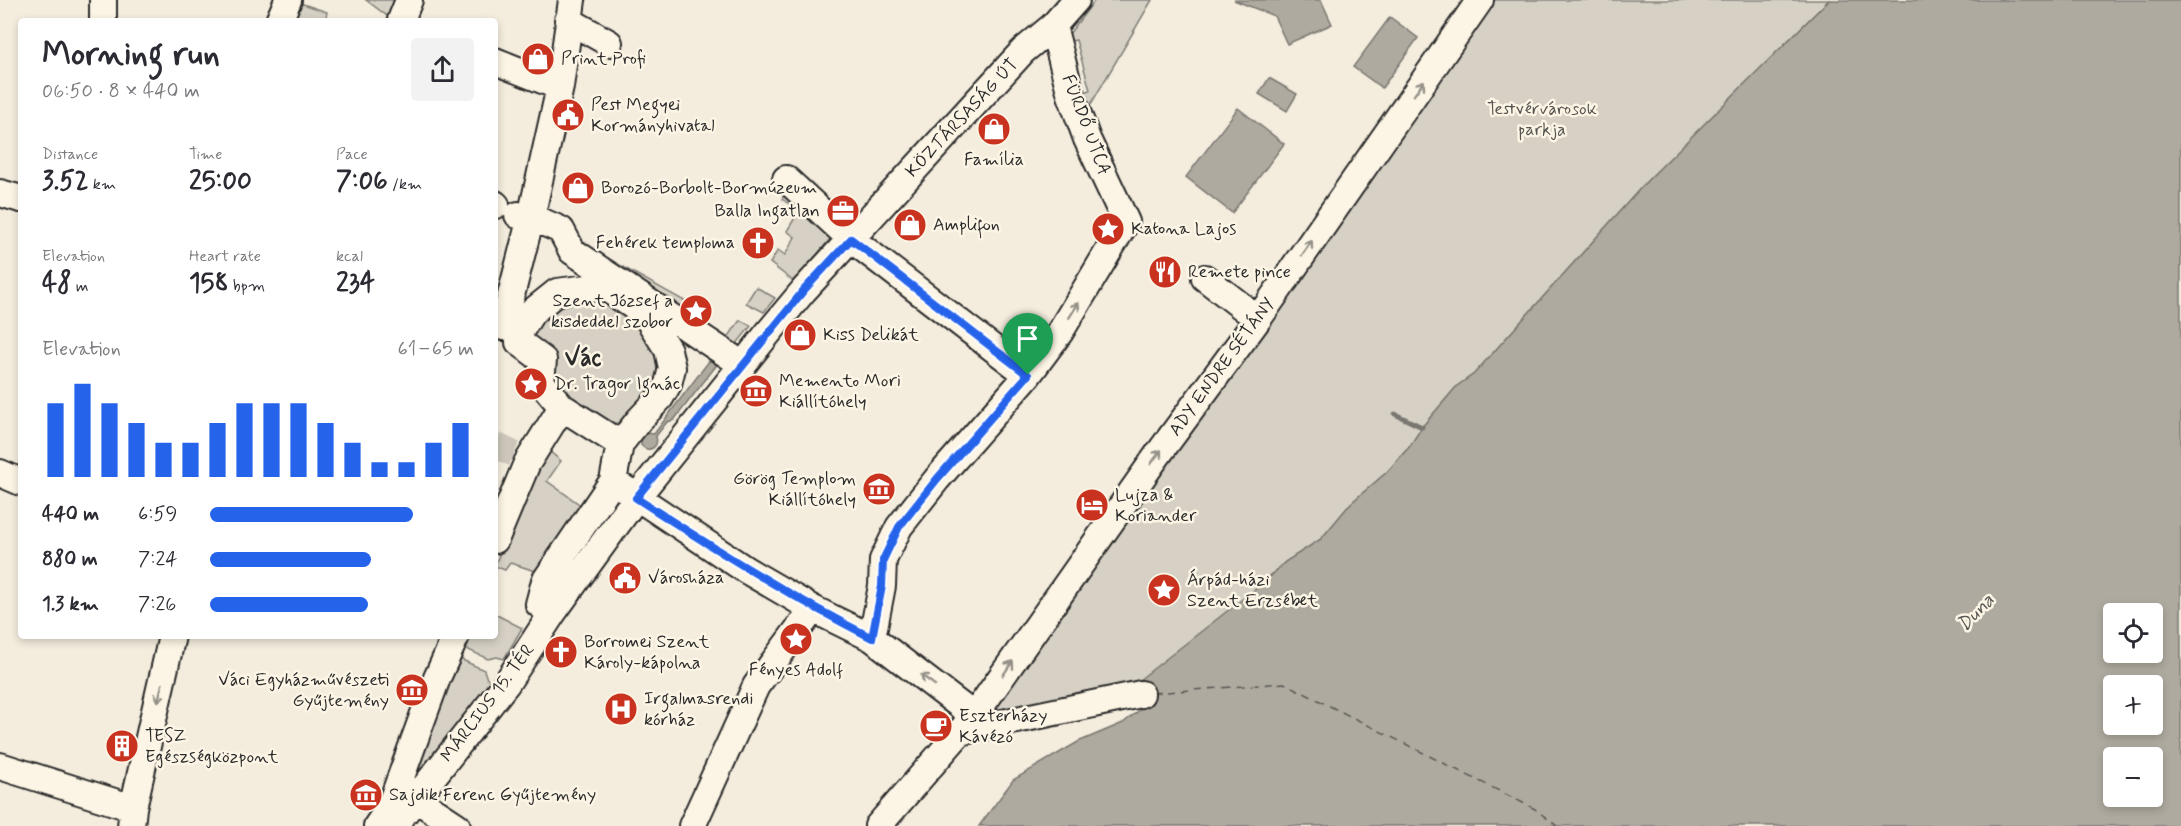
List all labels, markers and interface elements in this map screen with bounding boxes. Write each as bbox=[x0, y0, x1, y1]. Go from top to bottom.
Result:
text: Morning run bbox=[42, 33, 220, 77]
button: share bbox=[411, 38, 474, 101]
shop icon: Print Profi bbox=[520, 41, 556, 77]
place label: Print Profi bbox=[561, 47, 646, 71]
street label: KÖZTÁRSASÁG ÚT bbox=[900, 53, 1024, 183]
street label: FÜRDŐ UTCA bbox=[1056, 71, 1116, 179]
text: 06:50 · 8 × 440 m bbox=[42, 78, 200, 105]
one-way arrow bbox=[1413, 80, 1425, 97]
place label: Pest Megyei Kormányhivatal bbox=[591, 93, 715, 138]
public building icon: Pest Megyei Kormányhivatal bbox=[550, 97, 586, 133]
park label: Testvérvárosok parkja bbox=[1487, 97, 1597, 142]
shop icon: Família bbox=[976, 111, 1012, 147]
text: Distance bbox=[42, 144, 98, 165]
text: Time bbox=[189, 144, 223, 165]
text: Pace bbox=[336, 144, 368, 165]
place label: Família bbox=[964, 148, 1024, 172]
text: 3.52 bbox=[42, 165, 89, 199]
text: 25:00 bbox=[189, 165, 252, 199]
text: 7:06 bbox=[336, 165, 388, 199]
shop icon: Borozó-Borbolt-Bormúzeum bbox=[560, 170, 596, 206]
text: km bbox=[89, 174, 116, 195]
text: /km bbox=[388, 174, 422, 195]
place label: Borozó-Borbolt-Bormúzeum bbox=[601, 176, 817, 200]
office icon: Balla Ingatlan bbox=[825, 193, 861, 229]
place label: Balla Ingatlan bbox=[714, 199, 820, 225]
shop icon: Amplifon bbox=[892, 207, 928, 243]
place icon: Katona Lajos bbox=[1090, 211, 1126, 247]
place label: Amplifon bbox=[933, 213, 1000, 239]
place label: Katona Lajos bbox=[1131, 217, 1236, 241]
church icon: Fehérek temploma bbox=[740, 225, 776, 261]
place label: Fehérek temploma bbox=[596, 231, 735, 255]
one-way arrow bbox=[1301, 240, 1313, 257]
text: Elevation bbox=[42, 246, 105, 267]
text: Heart rate bbox=[189, 246, 261, 267]
text: kcal bbox=[336, 246, 363, 267]
restaurant icon: Remete pince bbox=[1147, 254, 1183, 290]
place label: Remete pince bbox=[1188, 260, 1291, 284]
text: 48 bbox=[42, 267, 71, 301]
text: 158 bbox=[189, 267, 229, 301]
text: 234 bbox=[336, 267, 375, 301]
text: m bbox=[71, 276, 88, 297]
text: bpm bbox=[229, 276, 265, 297]
place label: Szent József a kisdeddel szobor bbox=[551, 289, 673, 334]
place icon: Szent József a kisdeddel szobor bbox=[678, 293, 714, 329]
street label: ADY ENDRE SÉTÁNY bbox=[1164, 293, 1280, 441]
one-way arrow bbox=[1068, 302, 1080, 319]
pin bbox=[1002, 313, 1053, 375]
shop icon: Kiss Delikát bbox=[782, 317, 818, 353]
icon: arrive bbox=[1011, 322, 1044, 355]
place label: Kiss Delikát bbox=[823, 323, 919, 347]
text: Elevation bbox=[42, 336, 121, 363]
text: 61–65 m bbox=[398, 336, 474, 363]
district label: Vác bbox=[565, 343, 602, 374]
place icon: Dr. Tragor Ignác bbox=[513, 366, 549, 402]
place label: Memento Mori Kiállítóhely bbox=[779, 369, 901, 414]
place label: Dr. Tragor Ignác bbox=[554, 372, 680, 398]
museum icon: Memento Mori Kiállítóhely bbox=[738, 373, 774, 409]
one-way arrow bbox=[1150, 450, 1163, 466]
place label: Görög Templom Kiállítóhely bbox=[733, 467, 856, 512]
museum icon: Görög Templom Kiállítóhely bbox=[861, 471, 897, 507]
place label: Lujza & Koriander bbox=[1115, 483, 1197, 528]
hotel icon: Lujza & Koriander bbox=[1074, 487, 1110, 523]
text: 440 m bbox=[42, 501, 99, 528]
text: 6:59 bbox=[138, 501, 178, 528]
text: 880 m bbox=[42, 546, 98, 573]
text: 7:24 bbox=[138, 546, 177, 573]
public building icon: Városháza bbox=[607, 560, 643, 596]
place label: Városháza bbox=[648, 566, 724, 590]
place label: Árpád-házi Szent Erzsébet bbox=[1187, 568, 1318, 613]
place icon: Árpád-házi Szent Erzsébet bbox=[1146, 572, 1182, 608]
water label: Duna bbox=[1951, 588, 2001, 638]
text: 1.3 km bbox=[42, 591, 99, 618]
text: 7:26 bbox=[138, 591, 176, 618]
map controls bbox=[2103, 603, 2163, 807]
button: locate bbox=[2103, 603, 2163, 663]
place icon: Fényes Adolf bbox=[778, 621, 814, 657]
place label: Borromei Szent Károly-kápolna bbox=[584, 630, 710, 675]
church icon: Borromei Szent Károly-kápolna bbox=[543, 634, 579, 670]
street label: MÁRCIUS 15. TÉR bbox=[436, 639, 540, 767]
place label: Fényes Adolf bbox=[749, 658, 843, 682]
one-way arrow bbox=[1002, 660, 1014, 677]
place label: Váci Egyházművészeti Gyűjtemény bbox=[218, 668, 389, 713]
museum icon: Váci Egyházművészeti Gyűjtemény bbox=[394, 672, 430, 708]
one-way arrow bbox=[920, 674, 936, 687]
button: + bbox=[2103, 675, 2163, 735]
one-way arrow bbox=[153, 683, 165, 702]
place label: Irgalmasrendi kórház bbox=[644, 687, 754, 732]
hospital icon: Irgalmasrendi kórház bbox=[603, 691, 639, 727]
place label: Eszterházy Kávézó bbox=[959, 704, 1047, 749]
cafe icon: Eszterházy Kávézó bbox=[918, 708, 954, 744]
place label: TESZ Egészségközpont bbox=[145, 724, 279, 769]
building icon: TESZ Egészségközpont bbox=[104, 728, 140, 764]
button: − bbox=[2103, 747, 2163, 807]
museum icon: Sajdik Ferenc Gyűjtemény bbox=[348, 777, 384, 813]
place label: Sajdik Ferenc Gyűjtemény bbox=[389, 783, 596, 807]

